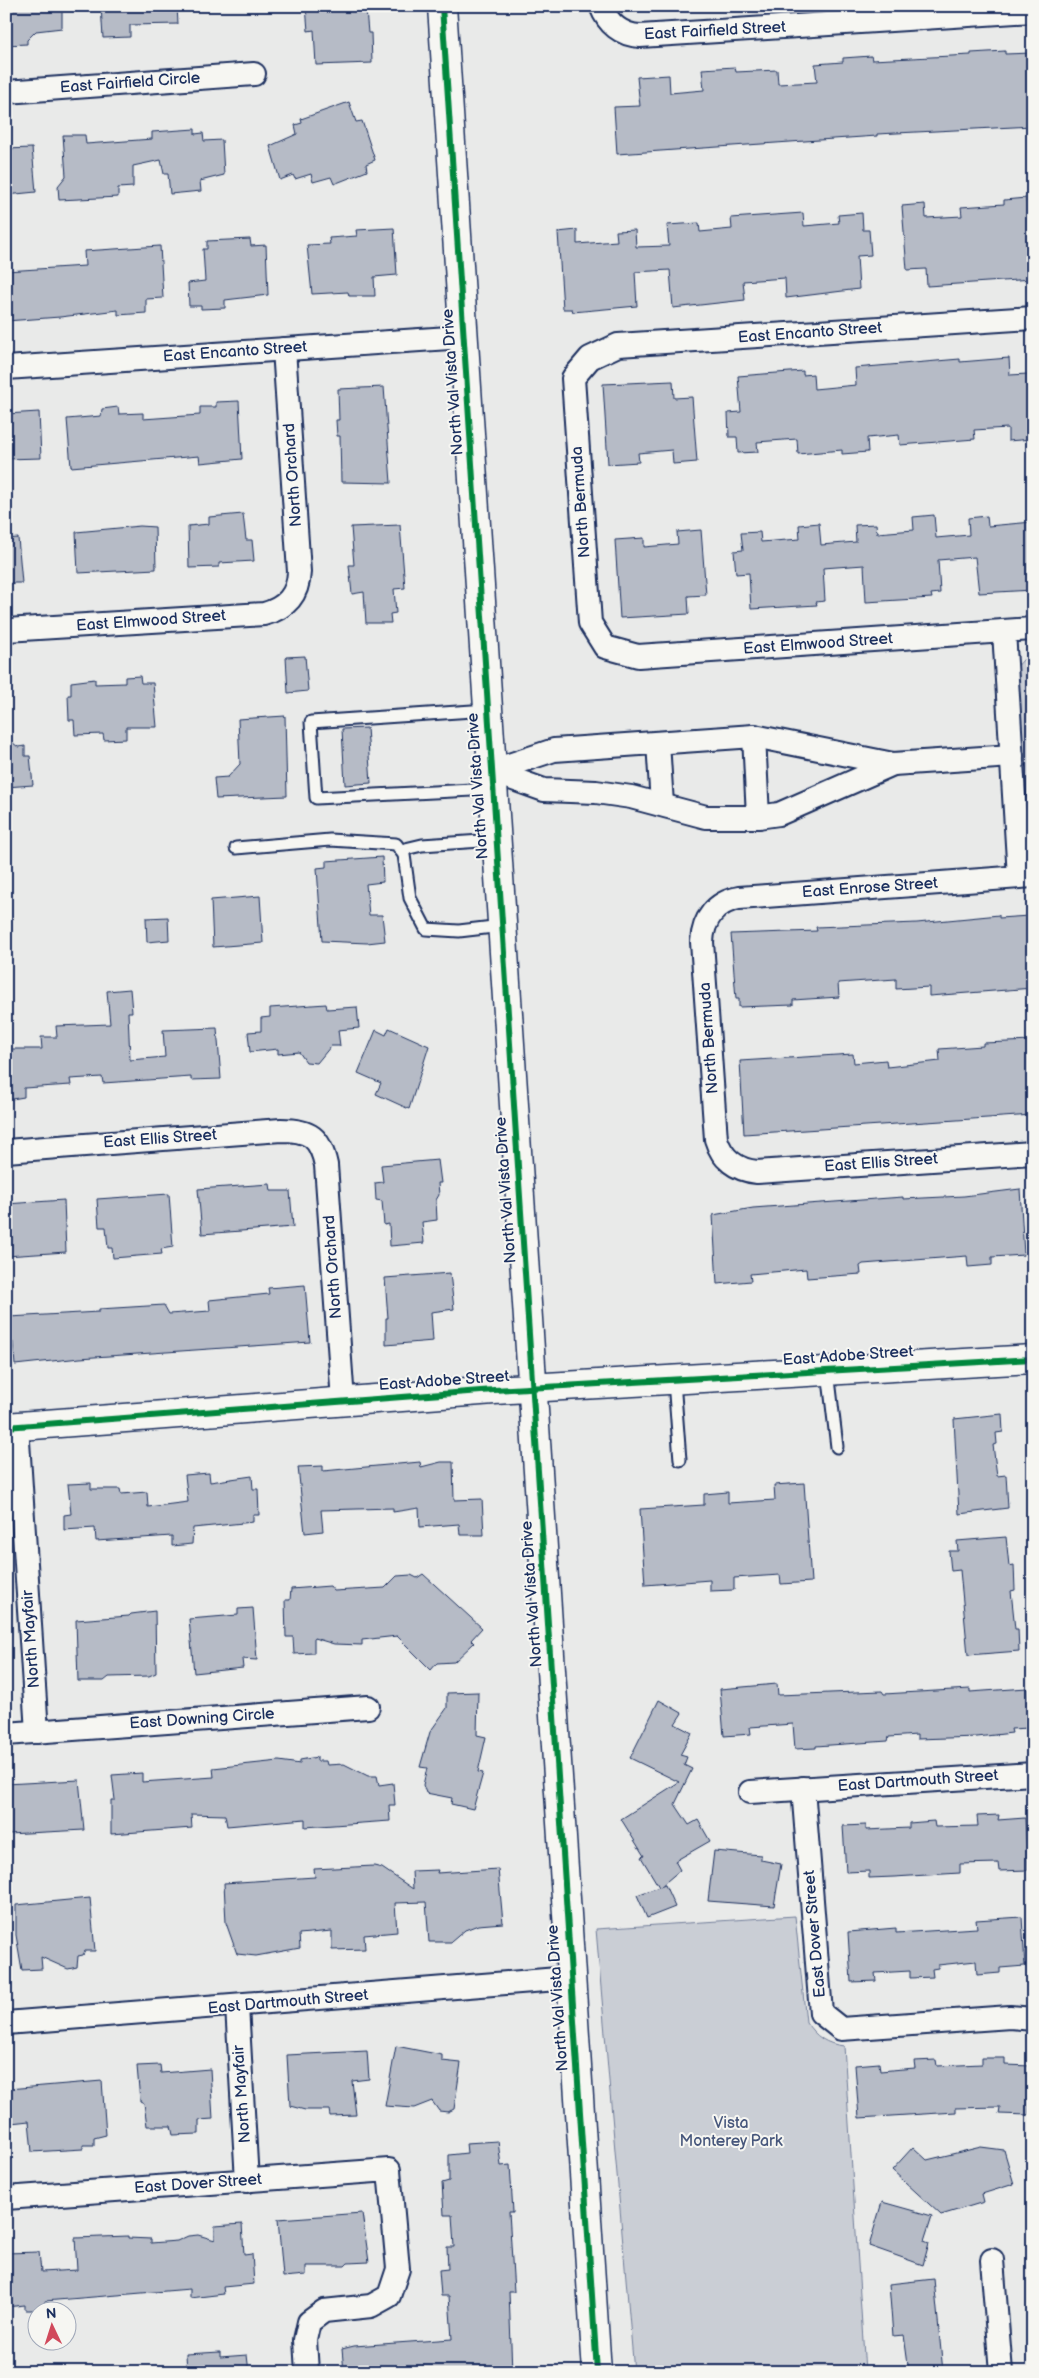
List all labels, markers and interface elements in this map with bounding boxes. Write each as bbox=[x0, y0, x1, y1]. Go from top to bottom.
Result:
street label: East Fairfield Street bbox=[643, 18, 787, 44]
street label: East Fairfield Circle bbox=[59, 69, 201, 97]
street label: North Val Vista Drive bbox=[438, 308, 468, 456]
street label: East Encanto Street bbox=[737, 318, 883, 348]
street label: East Encanto Street bbox=[162, 337, 308, 367]
street label: North Orchard bbox=[280, 423, 306, 527]
street label: North Bermuda bbox=[568, 446, 594, 558]
street label: East Elmwood Street bbox=[76, 606, 227, 636]
street label: East Elmwood Street bbox=[743, 629, 894, 659]
street label: North Val Vista Drive bbox=[463, 712, 493, 860]
street label: East Enrose Street bbox=[801, 874, 939, 902]
street label: North Bermuda bbox=[696, 982, 722, 1094]
street label: North Val Vista Drive bbox=[491, 1116, 521, 1264]
street label: East Ellis Street bbox=[102, 1126, 218, 1152]
street label: East Ellis Street bbox=[823, 1150, 939, 1176]
street label: North Orchard bbox=[320, 1215, 346, 1319]
street label: East Adobe Street bbox=[782, 1342, 914, 1370]
street label: East Adobe Street bbox=[378, 1367, 510, 1395]
street label: North Val Vista Drive bbox=[517, 1520, 547, 1668]
street label: North Mayfair bbox=[18, 1589, 44, 1689]
street label: East Downing Circle bbox=[129, 1704, 276, 1734]
street label: East Dartmouth Street bbox=[837, 1766, 999, 1796]
street label: East Dover Street bbox=[800, 1869, 830, 1999]
street label: North Val Vista Drive bbox=[543, 1924, 573, 2072]
street label: East Dartmouth Street bbox=[207, 1986, 369, 2018]
street label: North Mayfair bbox=[229, 2044, 255, 2144]
park label: Vista Monterey Park bbox=[679, 2114, 783, 2151]
street label: East Dover Street bbox=[134, 2170, 263, 2198]
north arrow bbox=[28, 2300, 78, 2350]
text: N bbox=[45, 2305, 57, 2322]

